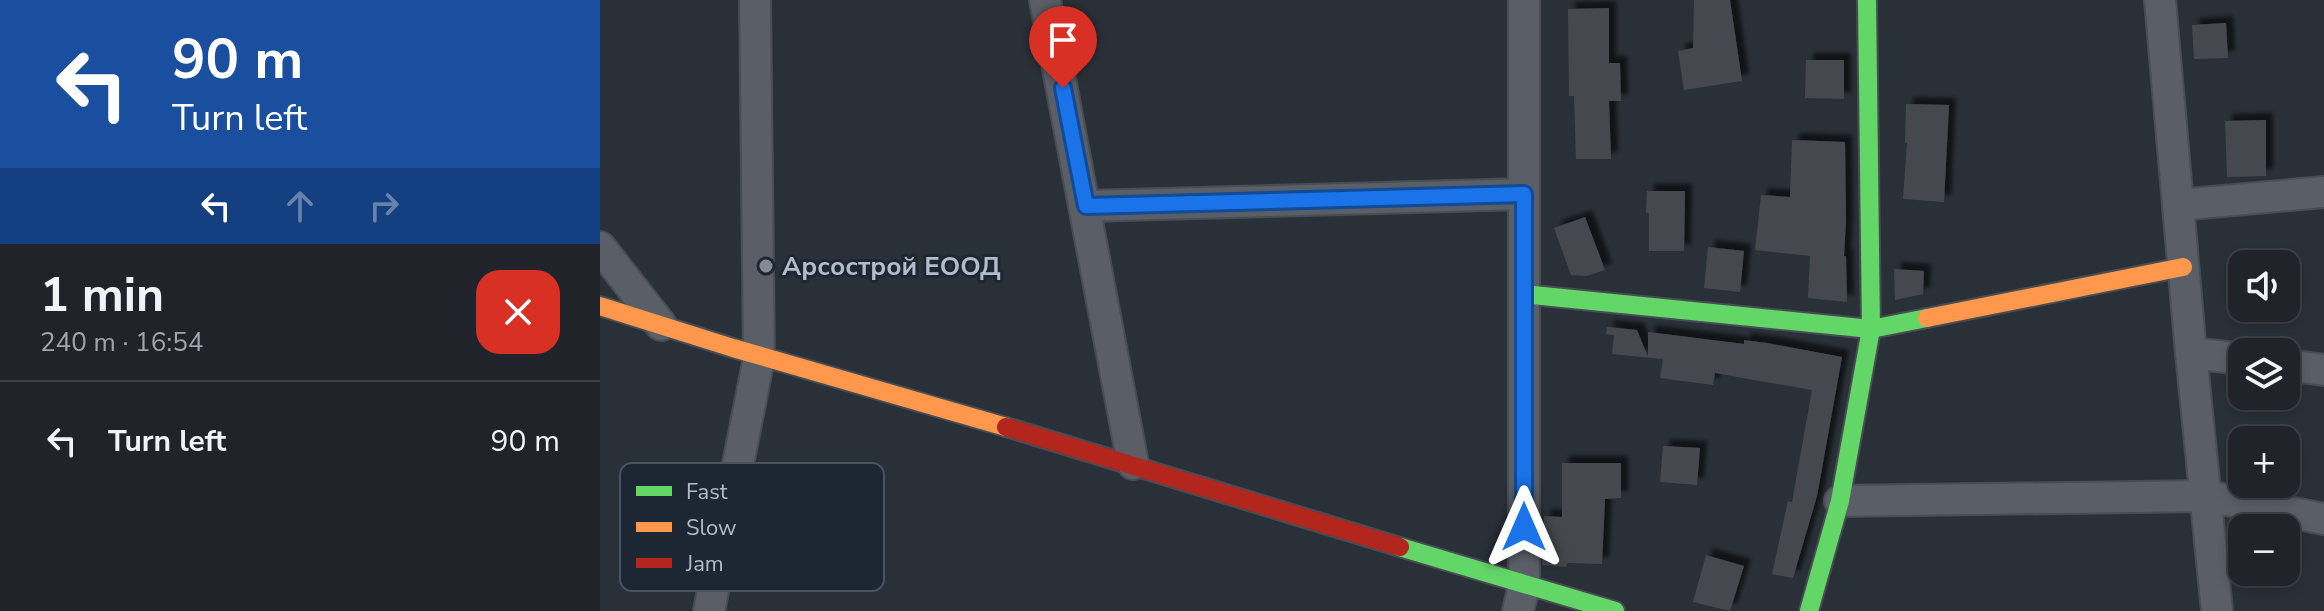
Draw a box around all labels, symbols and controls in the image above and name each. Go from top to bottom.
pin [1029,6,1097,88]
icon: arrive [1041,18,1085,62]
text: 90 m [172,21,303,98]
icon: left [40,32,144,136]
text: Turn left [172,94,307,143]
icon: left [194,184,238,228]
icon: ahead [278,184,322,228]
icon: right [362,184,406,228]
place label: Арсострой ЕООД [782,249,1001,284]
map controls [2228,250,2300,586]
button: sound [2228,250,2300,322]
marker: Арсострой ЕООД [757,257,775,275]
text: 1 min [40,262,164,328]
button: close [476,270,560,354]
text: 240 m · 16:54 [40,325,203,360]
button: layers [2228,338,2300,410]
icon: left [40,419,84,463]
text: Turn left [108,421,226,462]
text: 90 m [491,421,560,462]
button: + [2228,426,2300,498]
legend [620,463,884,591]
text: Fast [686,477,728,507]
position arrow [1482,485,1566,569]
text: Slow [686,513,737,543]
button: − [2228,514,2300,586]
text: Jam [685,549,724,579]

